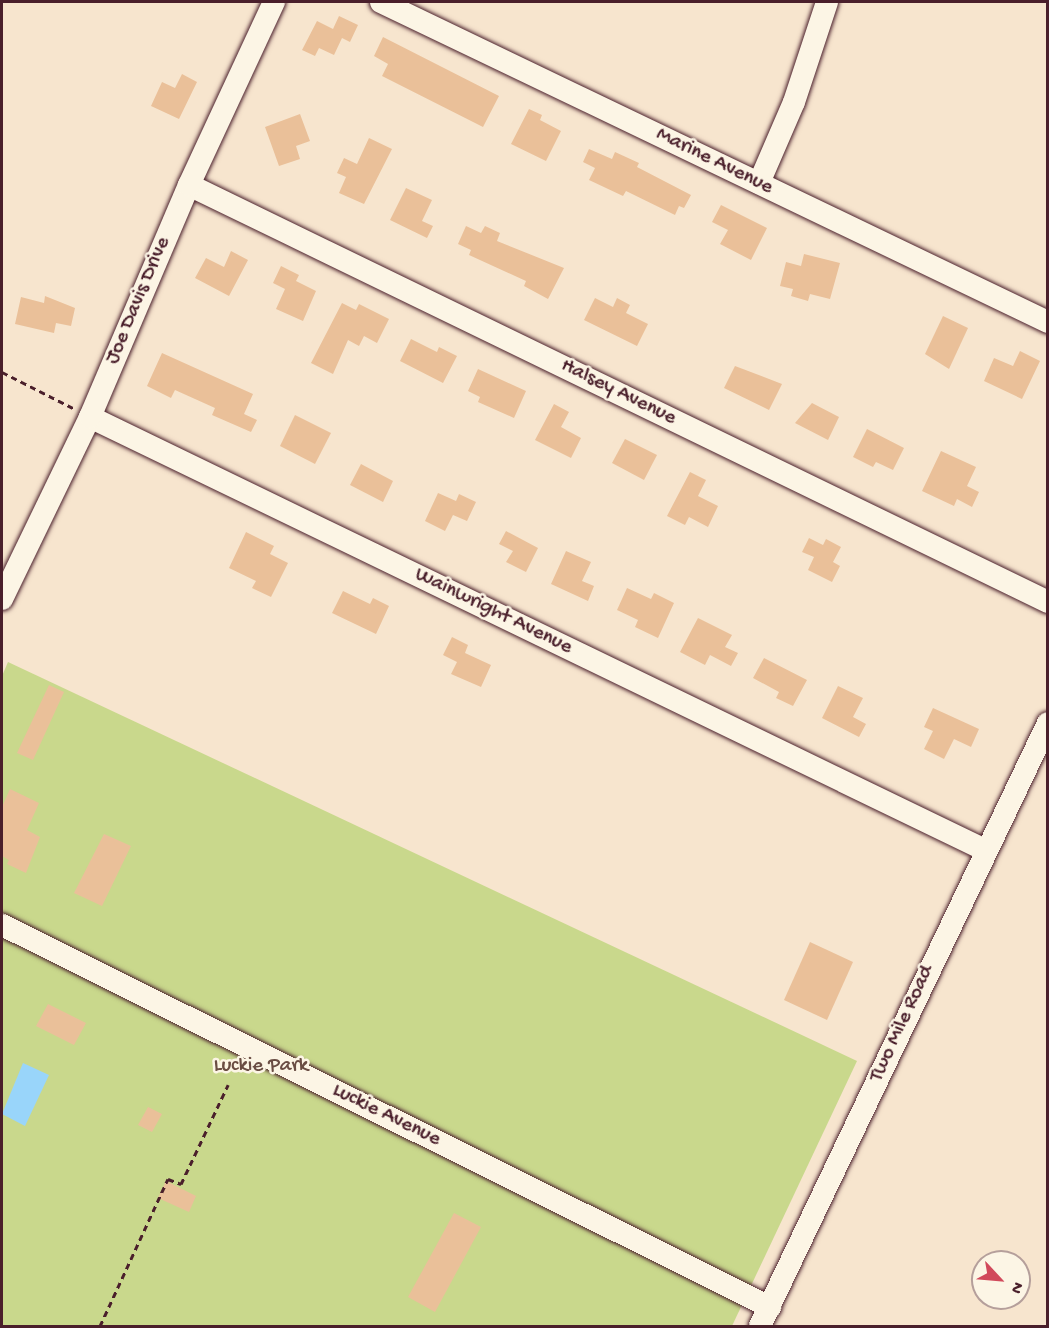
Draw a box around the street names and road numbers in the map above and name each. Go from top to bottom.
street label: Marine Avenue [651,123,777,201]
street label: Joe Davis Drive [101,234,177,368]
street label: Halsey Avenue [556,354,680,432]
street label: Wainwright Avenue [410,563,576,661]
street label: Two Mile Road [865,962,941,1086]
street label: Luckie Avenue [328,1079,444,1153]

